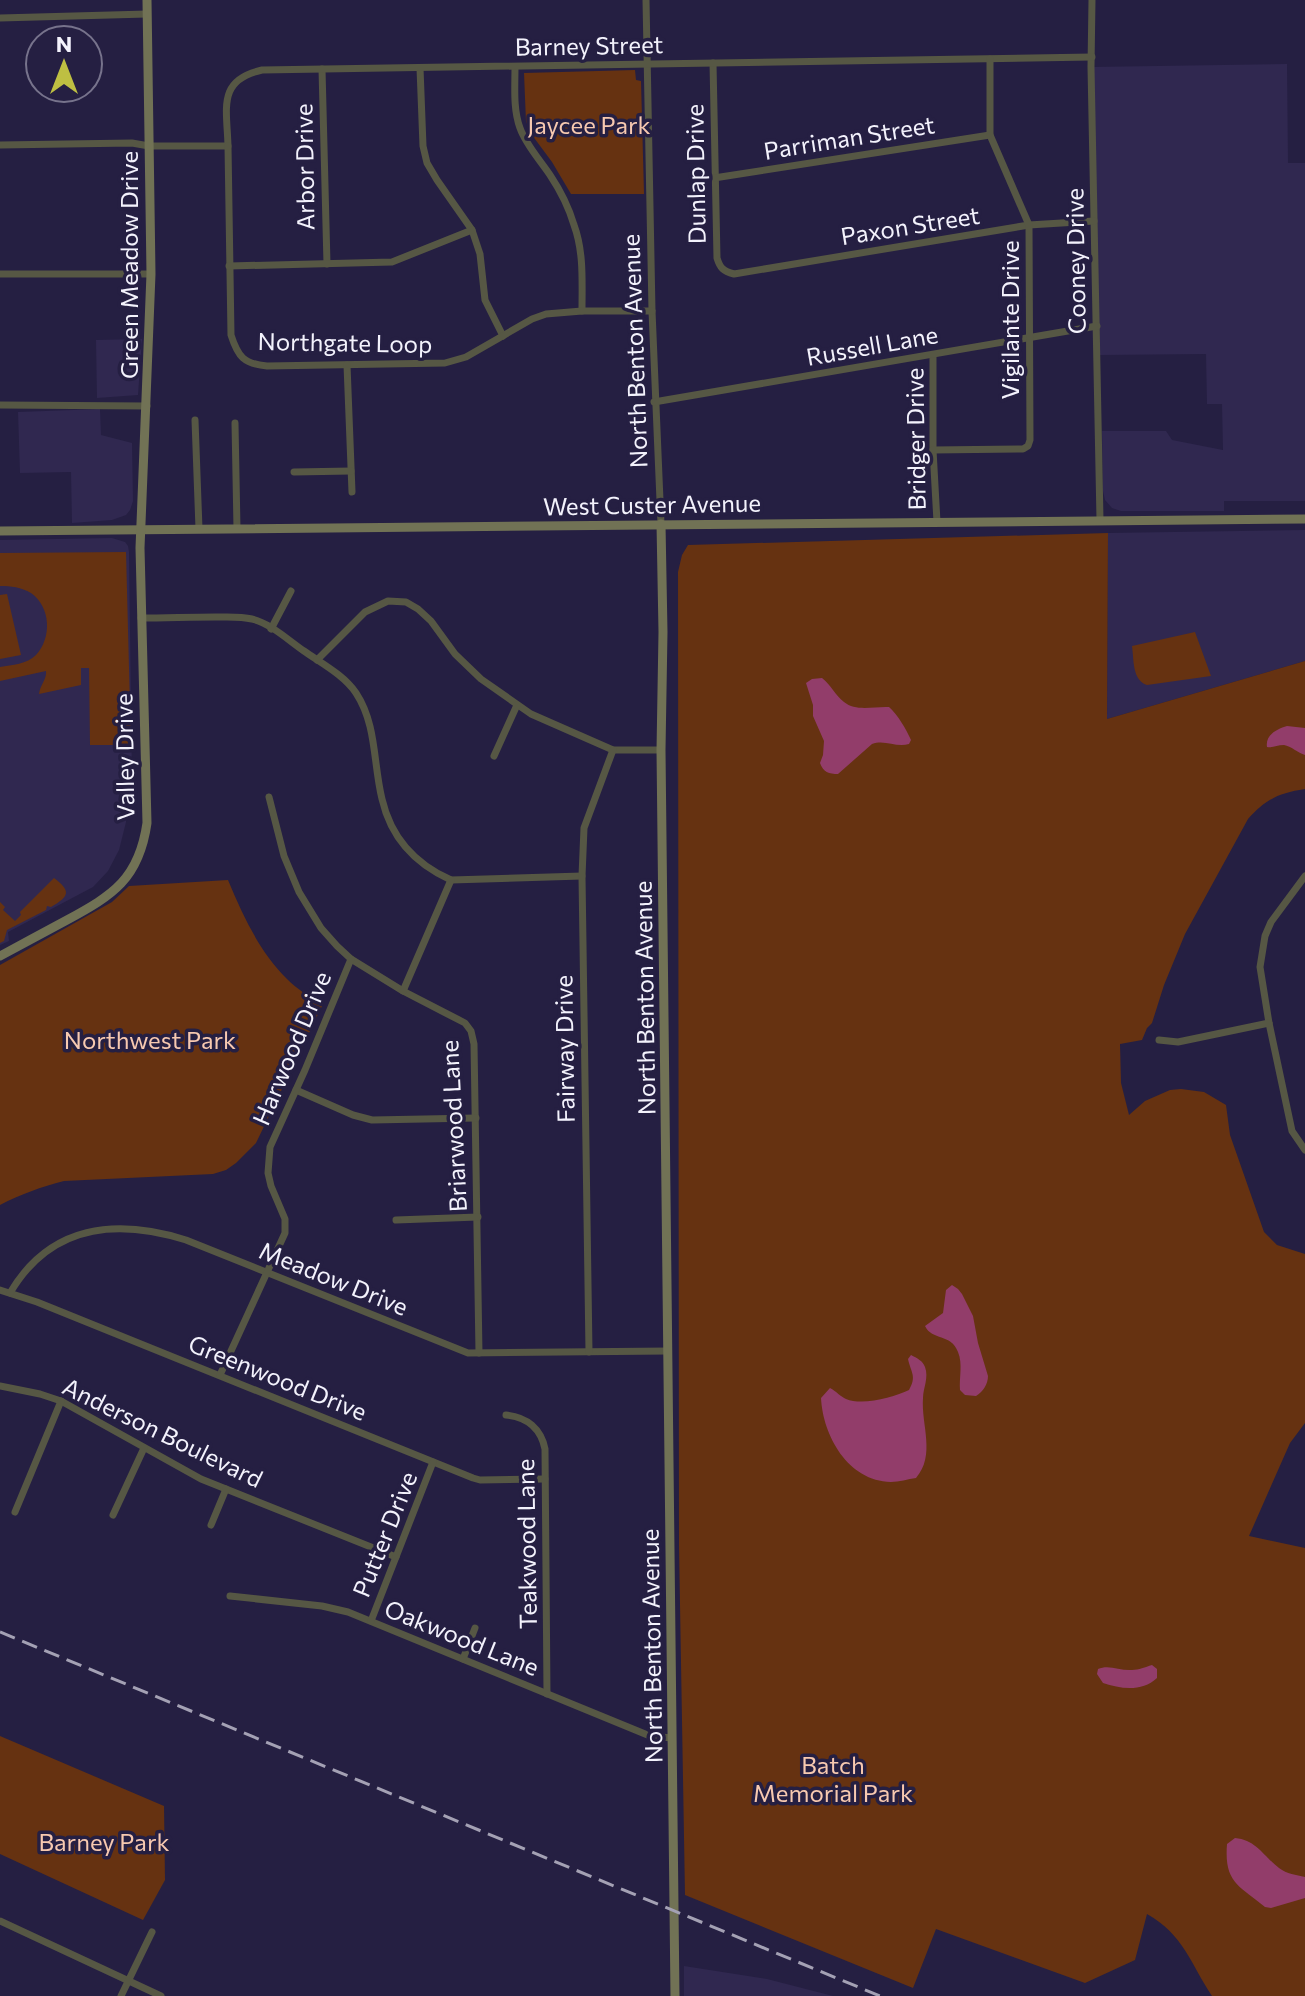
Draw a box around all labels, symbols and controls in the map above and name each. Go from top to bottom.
north arrow [24,24,104,104]
street label: Barney Street [514,29,664,61]
text: N [56,30,72,57]
street label: Arbor Drive [288,103,320,231]
street label: Dunlap Drive [679,104,711,244]
street label: Parriman Street [761,109,937,165]
park label: Jaycee Park [527,110,651,139]
street label: Green Meadow Drive [114,151,143,379]
street label: Cooney Drive [1059,188,1091,334]
street label: Paxon Street [838,200,982,250]
street label: North Benton Avenue [615,233,653,469]
street label: Vigilante Drive [995,240,1024,400]
street label: Russell Lane [804,319,940,371]
street label: Northgate Loop [257,326,433,358]
street label: Bridger Drive [899,367,931,511]
street label: West Custer Avenue [543,488,761,520]
street label: Valley Drive [108,693,140,821]
street label: North Benton Avenue [627,881,661,1115]
street label: Harwood Drive [246,967,336,1129]
street label: Fairway Drive [548,975,580,1123]
park label: Northwest Park [64,1025,236,1054]
street label: Briarwood Lane [434,1039,472,1213]
street label: Meadow Drive [255,1235,413,1321]
street label: Greenwood Drive [185,1328,371,1426]
street label: Anderson Boulevard [58,1371,268,1493]
street label: Teakwood Lane [510,1459,542,1629]
street label: Putter Drive [346,1467,422,1601]
street label: North Benton Avenue [634,1529,668,1763]
street label: Oakwood Lane [381,1593,543,1681]
park label: Batch Memorial Park [753,1750,913,1807]
park label: Barney Park [39,1827,169,1856]

